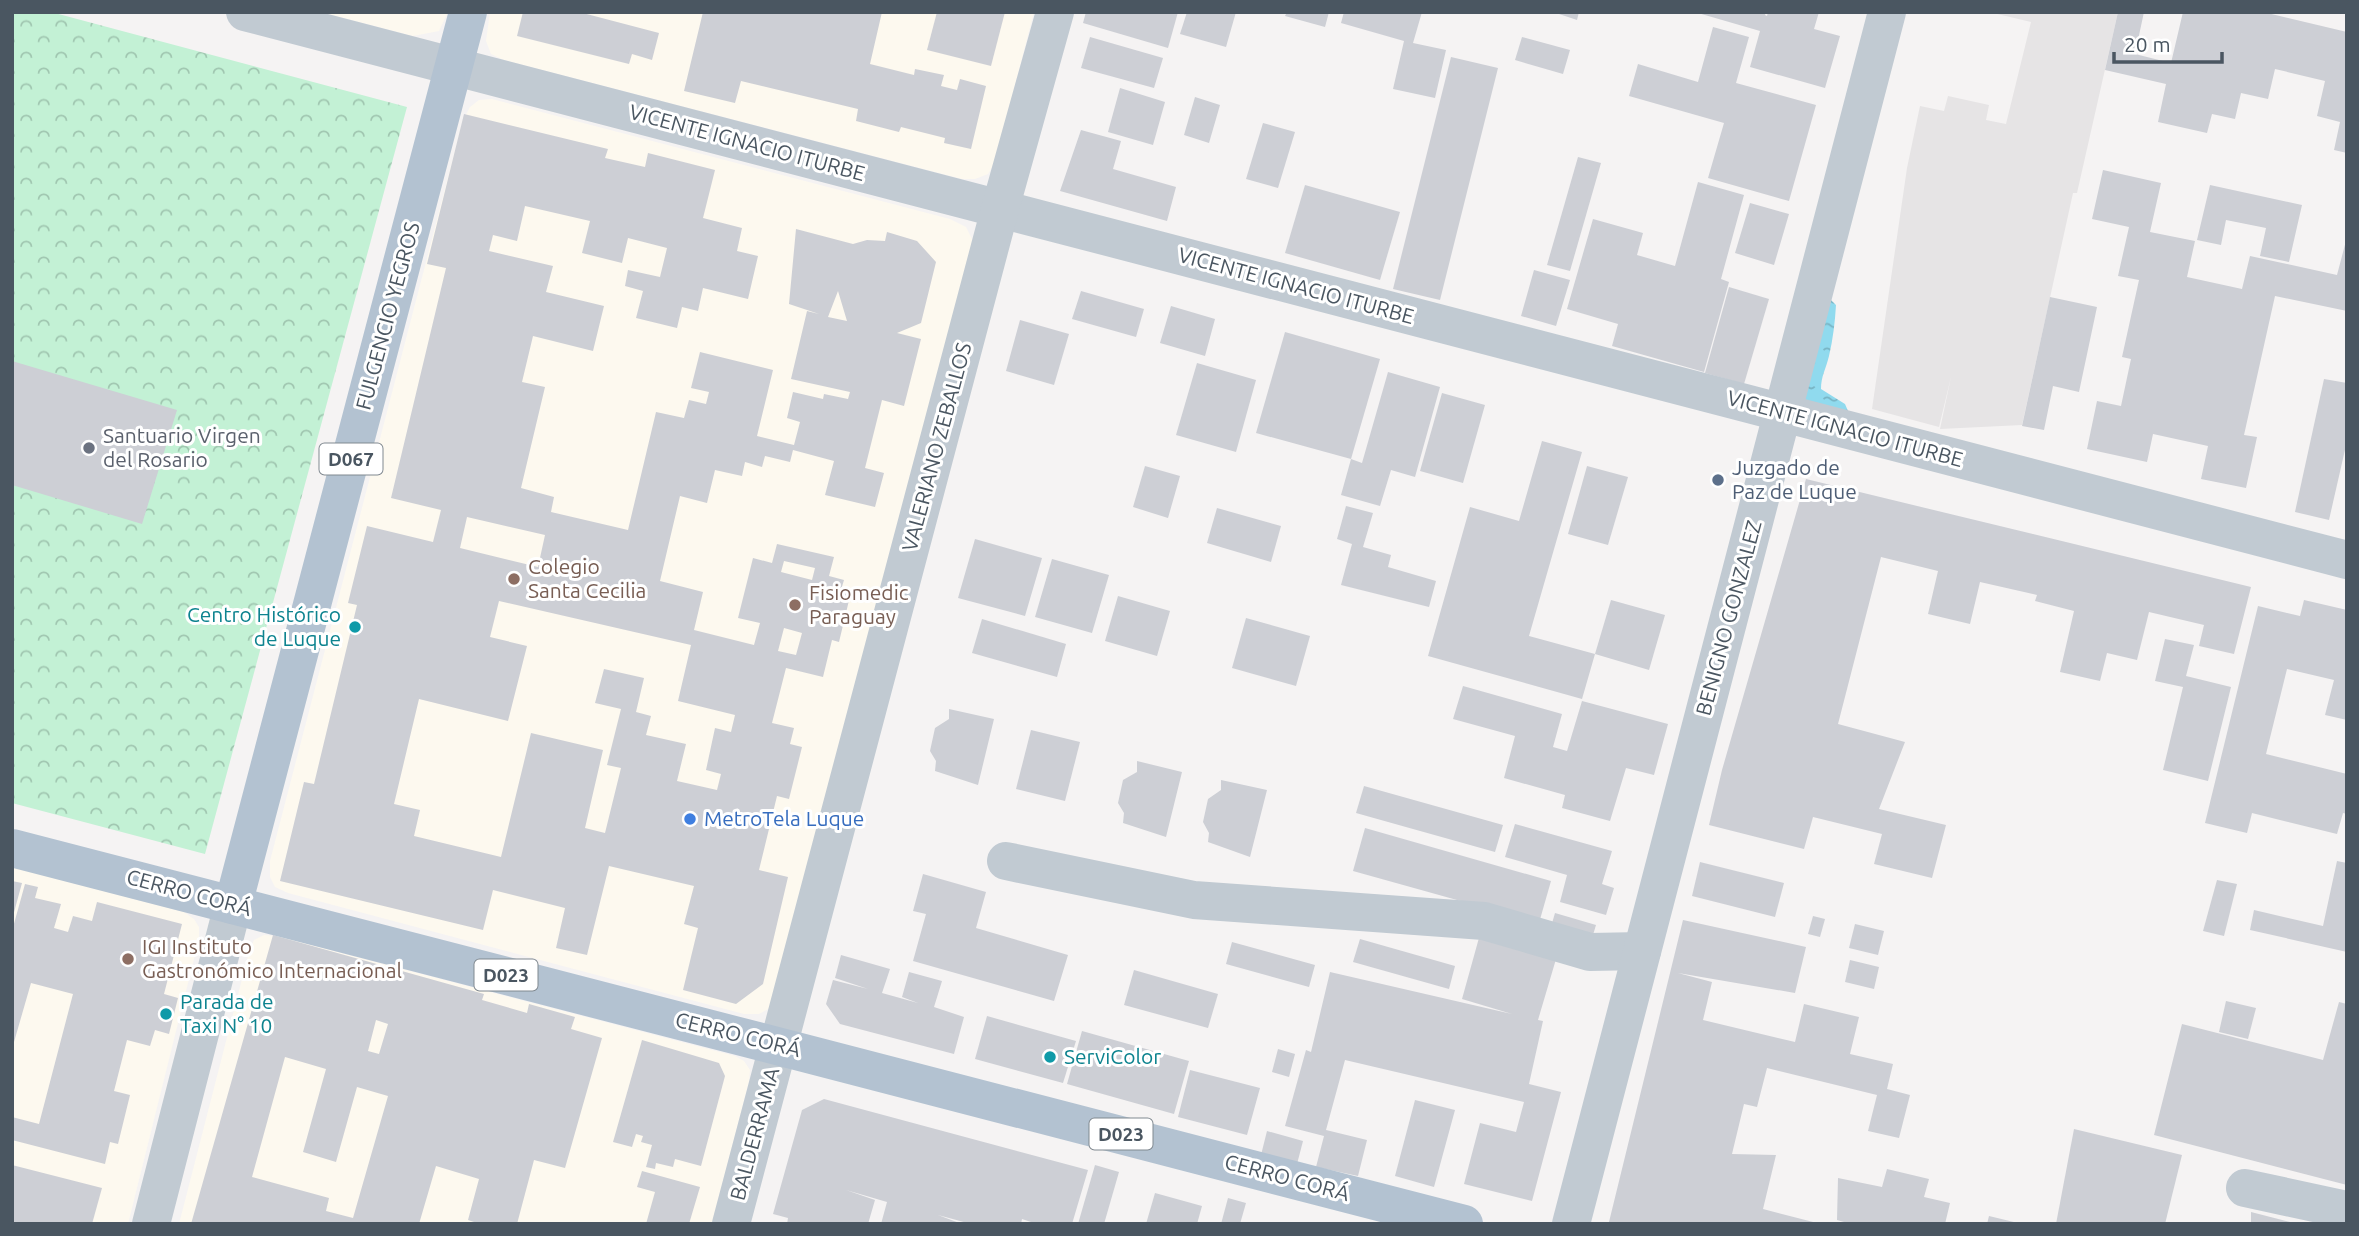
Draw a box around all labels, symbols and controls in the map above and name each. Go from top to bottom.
scale bar [2114,21,2222,65]
text: 20 m [2124,32,2171,56]
street label: VICENTE IGNACIO ITURBE [627,99,868,185]
street label: FULGENCIO YEGROS [350,219,424,412]
street label: VICENTE IGNACIO ITURBE [1176,242,1417,328]
street label: VALERIANO ZEBALLOS [897,340,975,554]
street label: VICENTE IGNACIO ITURBE [1725,385,1966,471]
place label: Santuario Virgen del Rosario [103,423,261,471]
marker: Santuario Virgen del Rosario [81,440,97,456]
road number: D067 [320,444,382,474]
place label: Juzgado de Paz de Luque [1732,455,1857,503]
marker: Juzgado de Paz de Luque [1710,472,1726,488]
street label: BENIGNO GONZALEZ [1690,517,1766,718]
place label: Colegio Santa Cecilia [528,554,646,602]
marker: Colegio Santa Cecilia [506,571,522,587]
place label: Fisiomedic Paraguay [809,580,909,628]
marker: Fisiomedic Paraguay [787,597,803,613]
place label: Centro Histórico de Luque [187,602,341,650]
marker: Centro Histórico de Luque [347,619,363,635]
place label: MetroTela Luque [704,806,864,830]
marker: MetroTela Luque [682,811,698,827]
street label: CERRO CORÁ [124,864,255,920]
place label: IGI Instituto Gastronómico Internacional [142,934,402,982]
marker: IGI Instituto Gastronómico Internacional [120,951,136,967]
road number: D023 [475,959,538,990]
place label: Parada de Taxi N° 10 [180,989,274,1037]
marker: Parada de Taxi N° 10 [158,1006,174,1022]
street label: CERRO CORÁ [673,1007,804,1061]
place label: ServiColor [1064,1044,1161,1068]
marker: ServiColor [1042,1049,1058,1065]
street label: BALDERRAMA [725,1064,783,1203]
road number: D023 [1090,1118,1152,1150]
street label: CERRO CORÁ [1222,1149,1353,1205]

